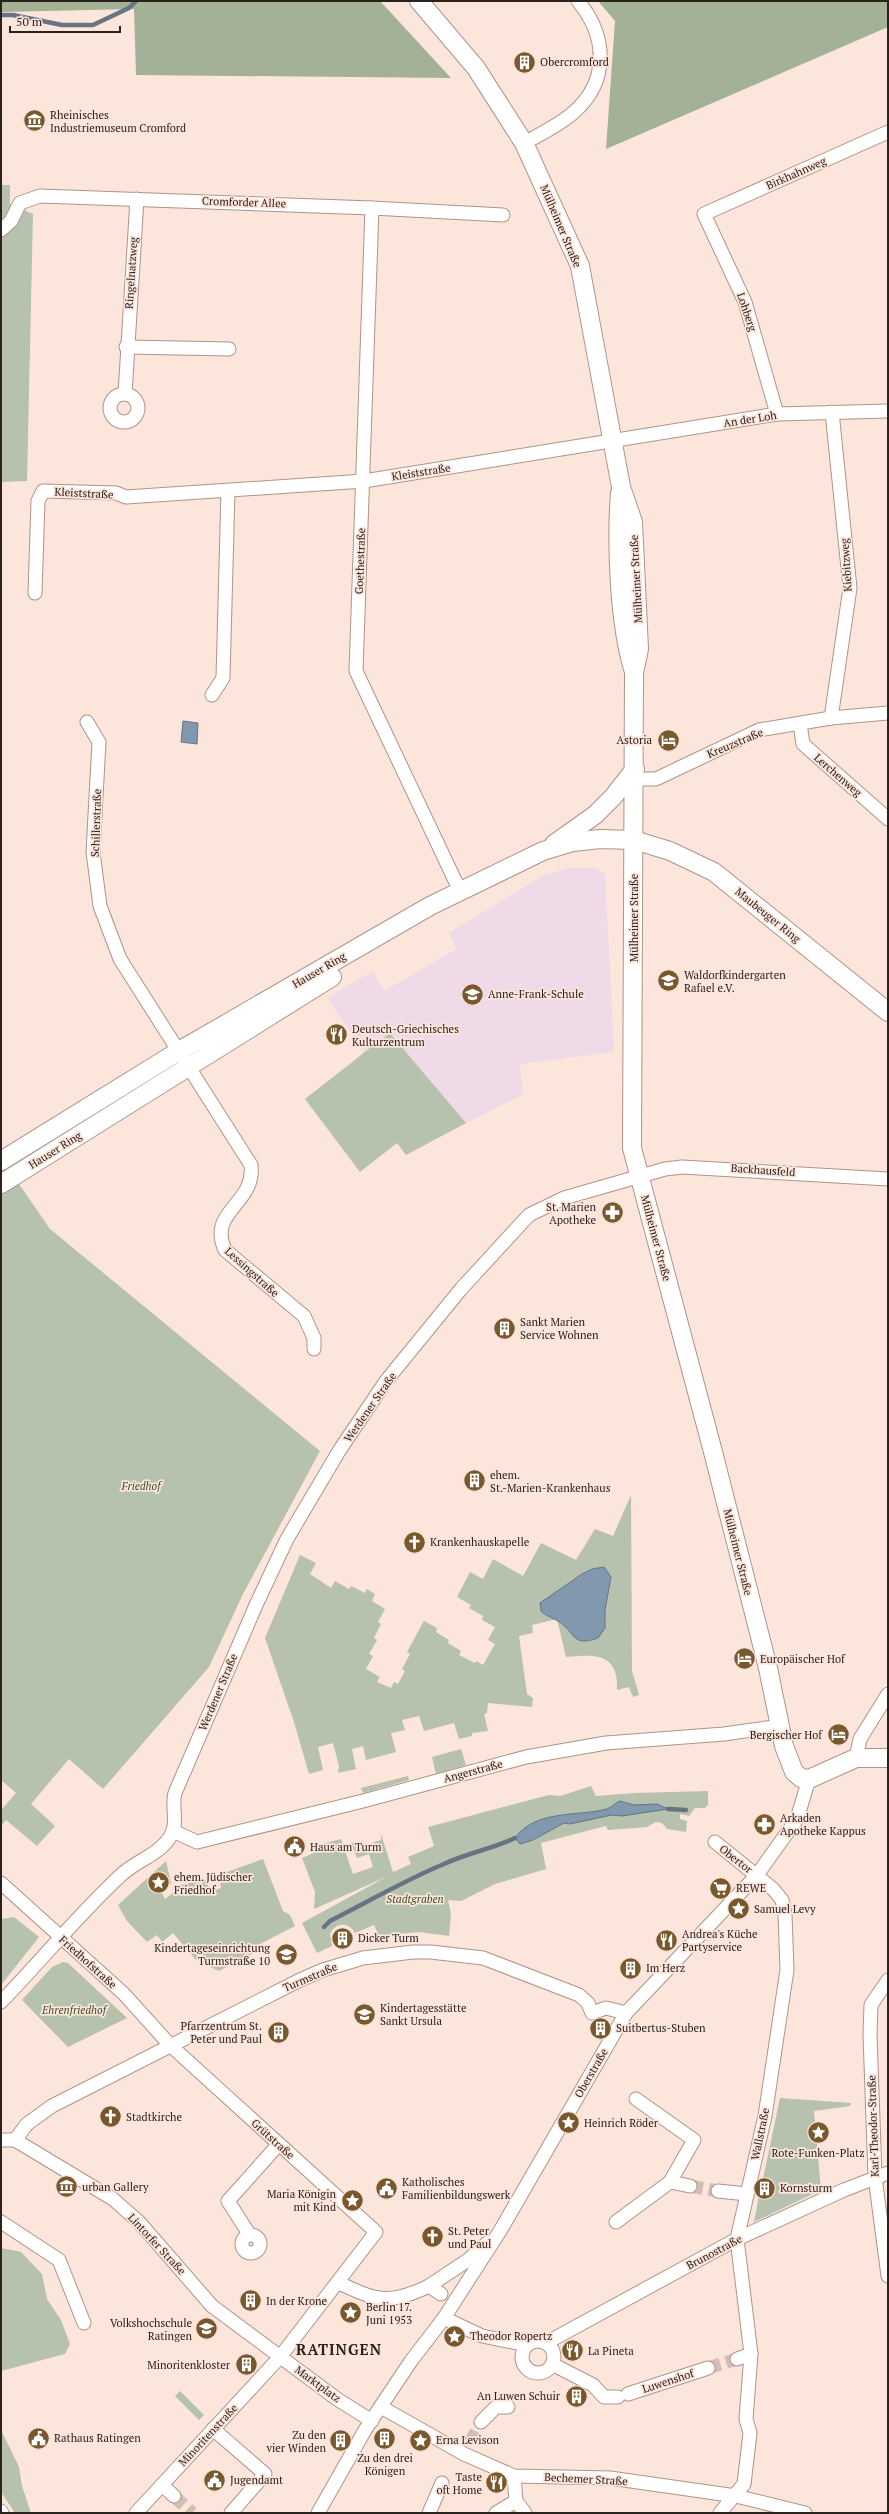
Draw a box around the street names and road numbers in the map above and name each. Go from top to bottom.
street label: Birkhahnweg [764,153,828,192]
street label: Mülheimer Straße [537,182,585,270]
street label: Cromforder Allee [202,194,287,210]
street label: Ringelnatzweg [122,236,141,309]
street label: Lohberg [734,291,760,333]
street label: An der Loh [722,408,778,430]
street label: Kleiststraße [391,460,452,484]
street label: Kleiststraße [54,484,114,502]
street label: Goethestraße [352,527,368,594]
street label: Mülheimer Straße [627,534,645,624]
street label: Kiebitzweg [837,537,855,592]
street label: Kreuzstraße [705,725,766,761]
street label: Lerchenweg [811,750,865,800]
street label: Schillerstraße [88,788,104,857]
street label: Mülheimer Straße [627,873,641,962]
street label: Maubeuger Ring [732,884,804,946]
street label: Hauser Ring [290,949,349,991]
street label: Hauser Ring [26,1128,84,1172]
street label: Backhausfeld [730,1161,796,1179]
street label: Mülheimer Straße [638,1193,674,1283]
street label: Lessingstraße [222,1244,282,1300]
street label: Werdener Straße [341,1369,400,1445]
street label: Mülheimer Straße [720,1507,756,1597]
street label: Werdener Straße [195,1651,241,1733]
street label: Angerstraße [442,1756,505,1786]
street label: Obertor [717,1842,756,1877]
street label: Friedhofstraße [56,1932,120,1992]
street label: Turmstraße [281,1959,340,1995]
street label: Oberstraße [571,2045,611,2100]
street label: Karl-Theodor-Straße [864,2074,882,2177]
street label: Wallstraße [748,2106,772,2161]
street label: Grütstraße [248,2116,298,2162]
street label: Lintorfer Straße [125,2210,189,2278]
street label: Brunostraße [684,2231,745,2273]
street label: Marktplatz [292,2363,344,2405]
street label: Luwenshof [640,2366,697,2396]
street label: Minoritenstraße [175,2401,241,2469]
street label: Bechemer Straße [544,2470,629,2488]

